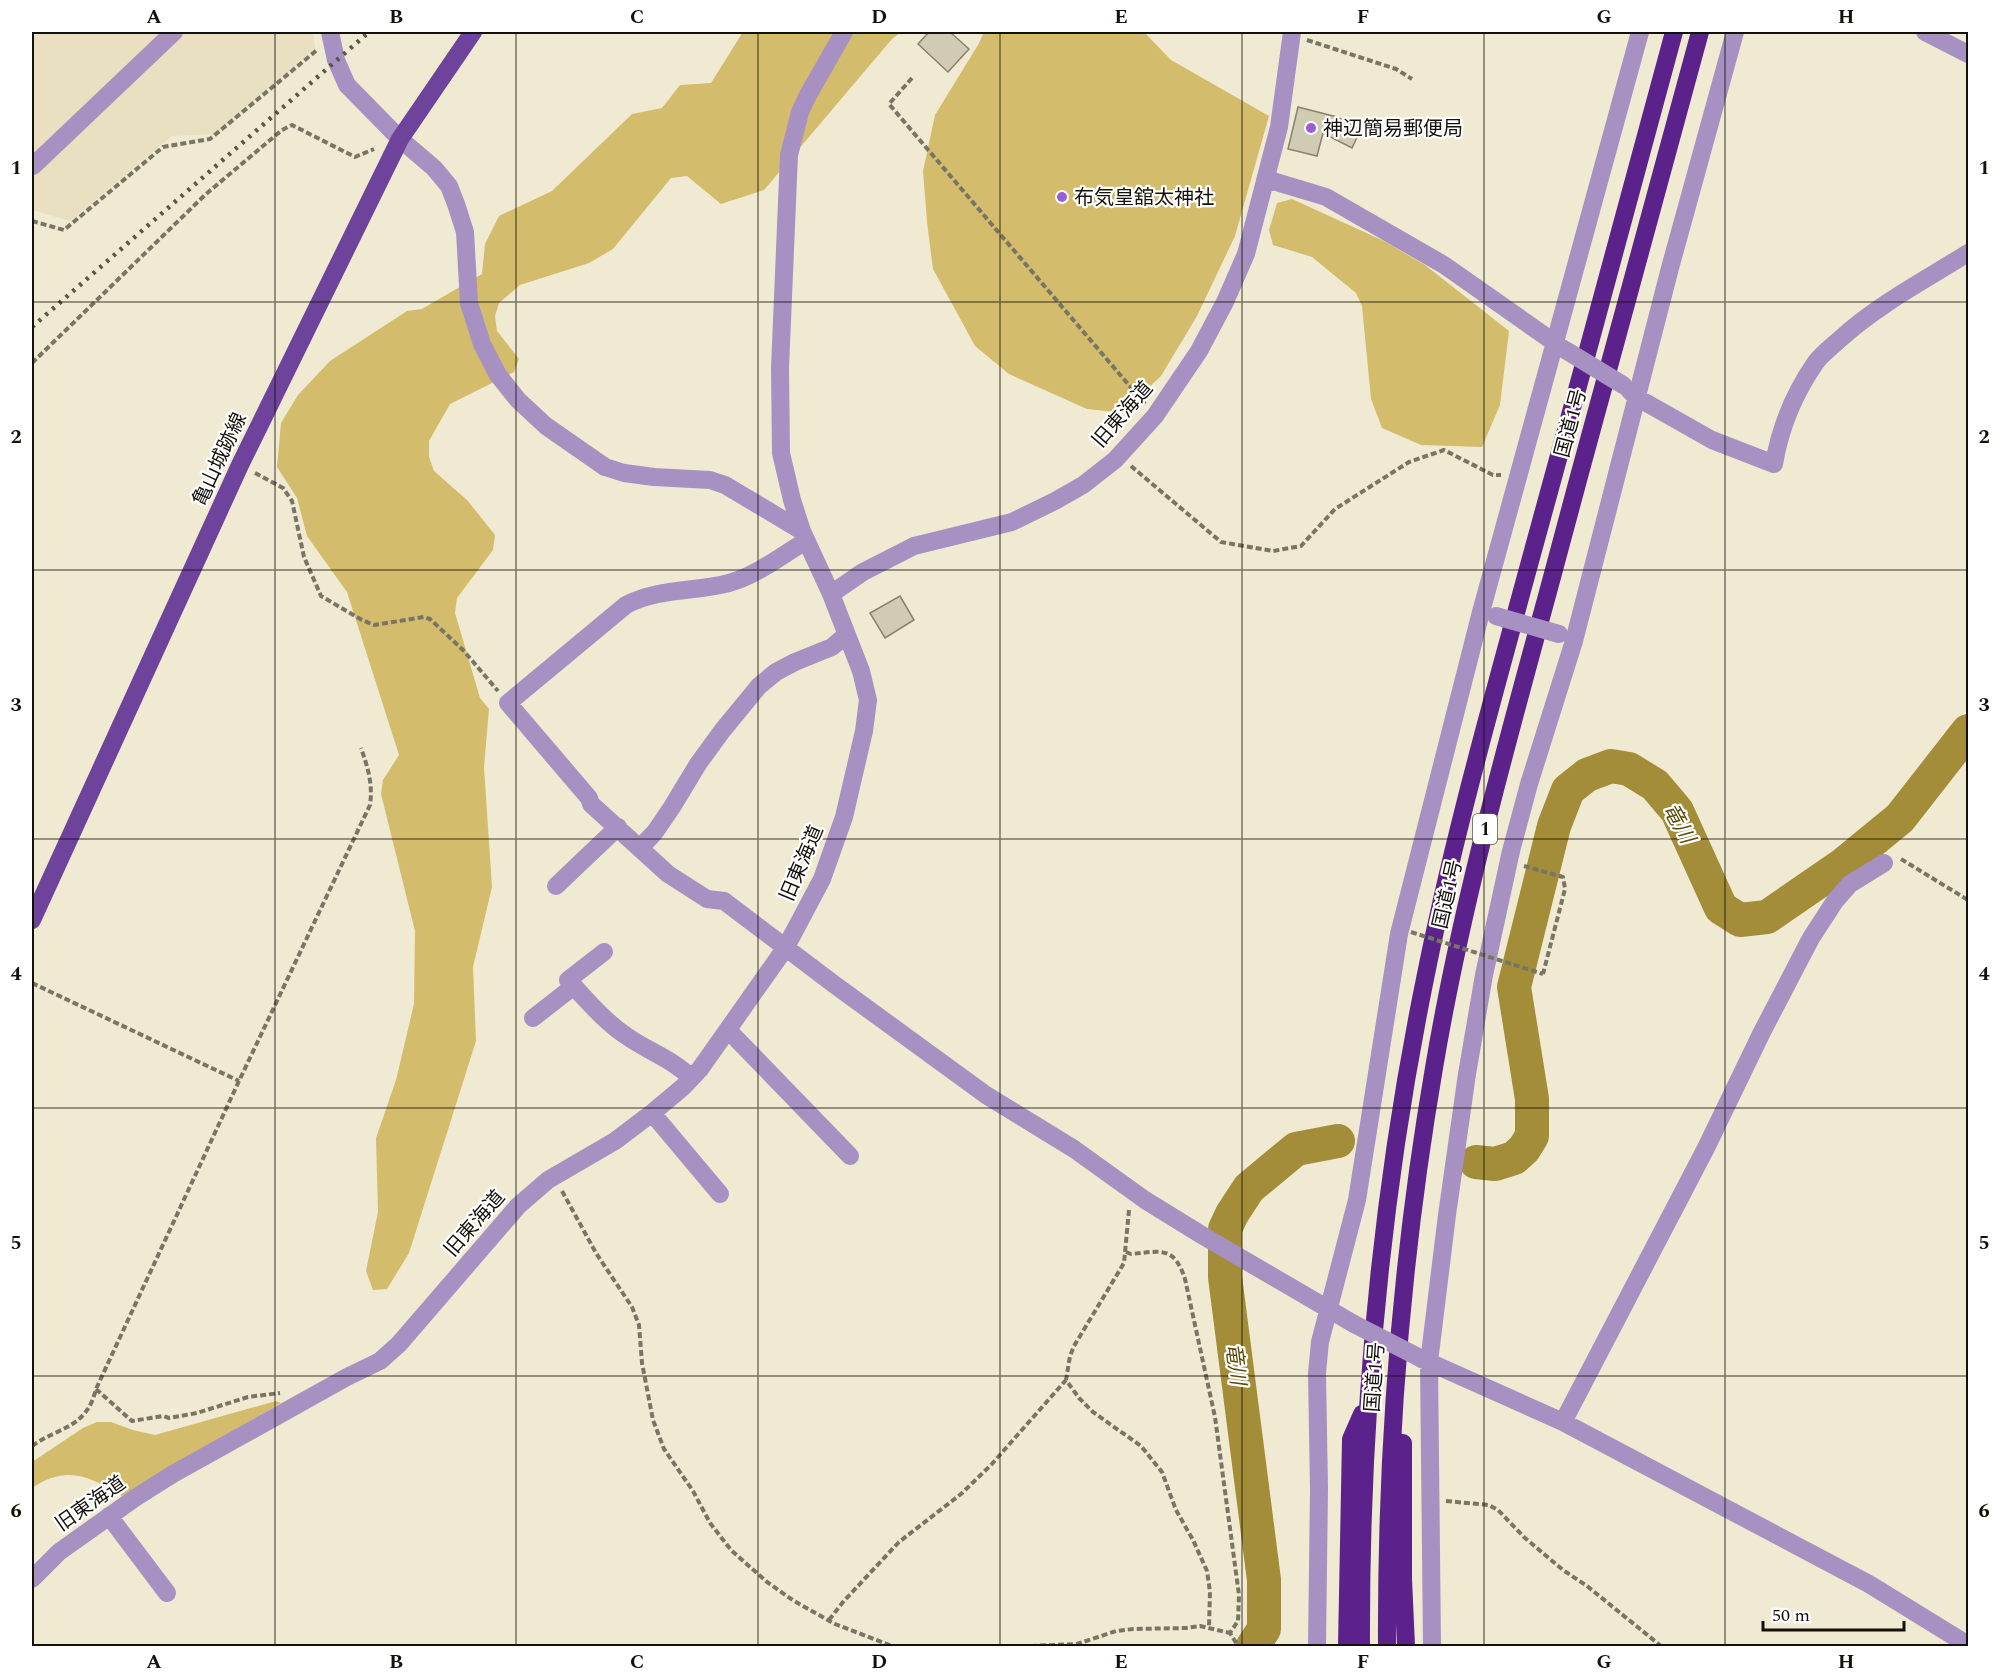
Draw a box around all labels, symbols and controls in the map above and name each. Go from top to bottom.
text: A [146,2,162,32]
text: B [389,2,403,32]
text: C [630,2,644,32]
text: D [871,2,887,32]
text: E [1114,2,1128,32]
text: F [1357,2,1369,32]
text: G [1596,2,1612,32]
text: H [1838,2,1854,32]
place label: 神辺簡易郵便局 [1323,114,1463,144]
marker: 神辺簡易郵便局 [1304,121,1318,135]
text: 1 [10,153,22,183]
text: 1 [1978,153,1990,183]
place label: 布気皇舘太神社 [1074,183,1214,213]
marker: 布気皇舘太神社 [1055,190,1069,204]
street label: 旧東海道 [1085,375,1160,455]
street label: 国道1号 [1547,386,1595,461]
street label: 亀山城跡線 [185,408,255,511]
text: 2 [10,422,22,452]
text: 2 [1978,422,1990,452]
text: 3 [10,690,22,720]
text: 3 [1978,690,1990,720]
water label: 竜川 [1654,797,1703,851]
road number: 1 [1473,814,1497,844]
street label: 旧東海道 [772,821,831,906]
street label: 国道1号 [1425,857,1470,932]
text: 4 [10,959,22,989]
text: 4 [1978,959,1990,989]
street label: 旧東海道 [437,1184,512,1264]
text: 5 [10,1228,22,1258]
text: 5 [1978,1228,1990,1258]
water label: 竜川 [1217,1341,1254,1389]
street label: 国道1号 [1358,1341,1392,1413]
street label: 旧東海道 [49,1469,132,1539]
text: 6 [10,1496,22,1526]
text: 6 [1978,1496,1990,1526]
scale bar [1763,1594,1904,1632]
text: 50 m [1772,1602,1810,1629]
text: A [146,1647,162,1677]
text: B [389,1647,403,1677]
text: C [630,1647,644,1677]
text: D [871,1647,887,1677]
text: E [1114,1647,1128,1677]
text: F [1357,1647,1369,1677]
text: G [1596,1647,1612,1677]
text: H [1838,1647,1854,1677]

